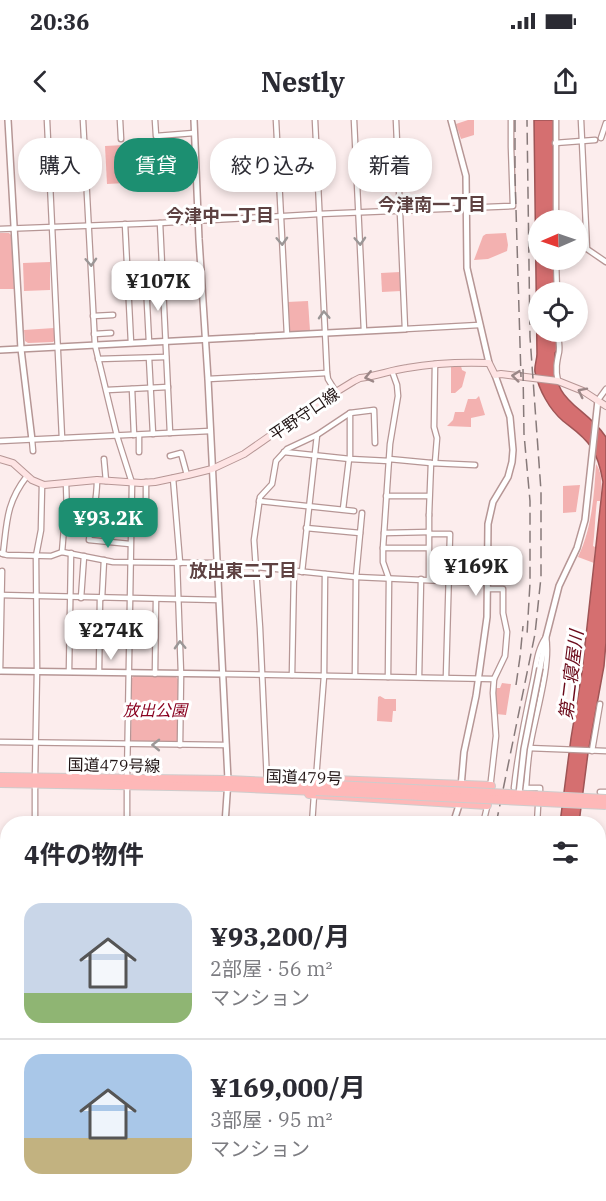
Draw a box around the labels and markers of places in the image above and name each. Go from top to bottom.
pin: ¥107K [116,261,200,312]
pin: ¥93.2K [59,498,157,549]
pin: ¥169K [434,546,518,597]
pin: ¥274K [69,610,153,661]

